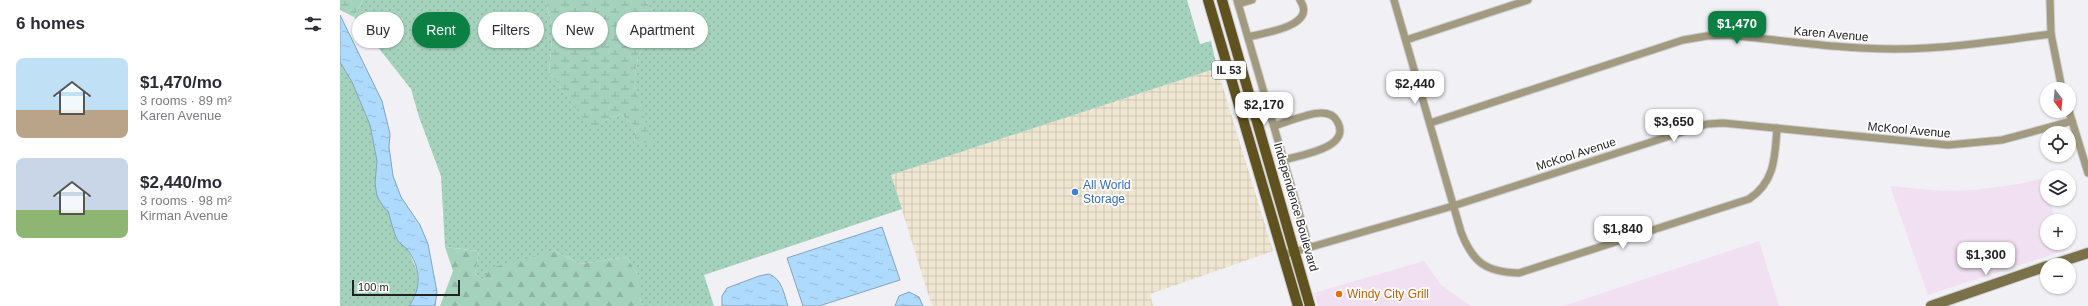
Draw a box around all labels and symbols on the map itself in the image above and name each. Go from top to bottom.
pin: $1,470 [1704,11,1770,45]
street label: Karen Avenue [1793,24,1869,44]
road number: IL 53 [1212,61,1246,79]
pin: $2,440 [1382,71,1448,105]
north arrow [2040,82,2076,118]
pin: $2,170 [1231,92,1297,126]
pin: $3,650 [1641,109,1707,143]
street label: McKool Avenue [1867,119,1951,141]
street label: McKool Avenue [1534,134,1618,174]
street label: Independence Boulevard [1271,141,1321,273]
place label: All World Storage [1083,178,1131,206]
marker: All World Storage [1070,187,1080,197]
pin: $1,840 [1590,216,1656,250]
pin: $1,300 [1953,242,2019,276]
scale bar [352,278,460,297]
place label: Windy City Grill [1347,287,1429,301]
marker: Windy City Grill [1334,289,1344,299]

